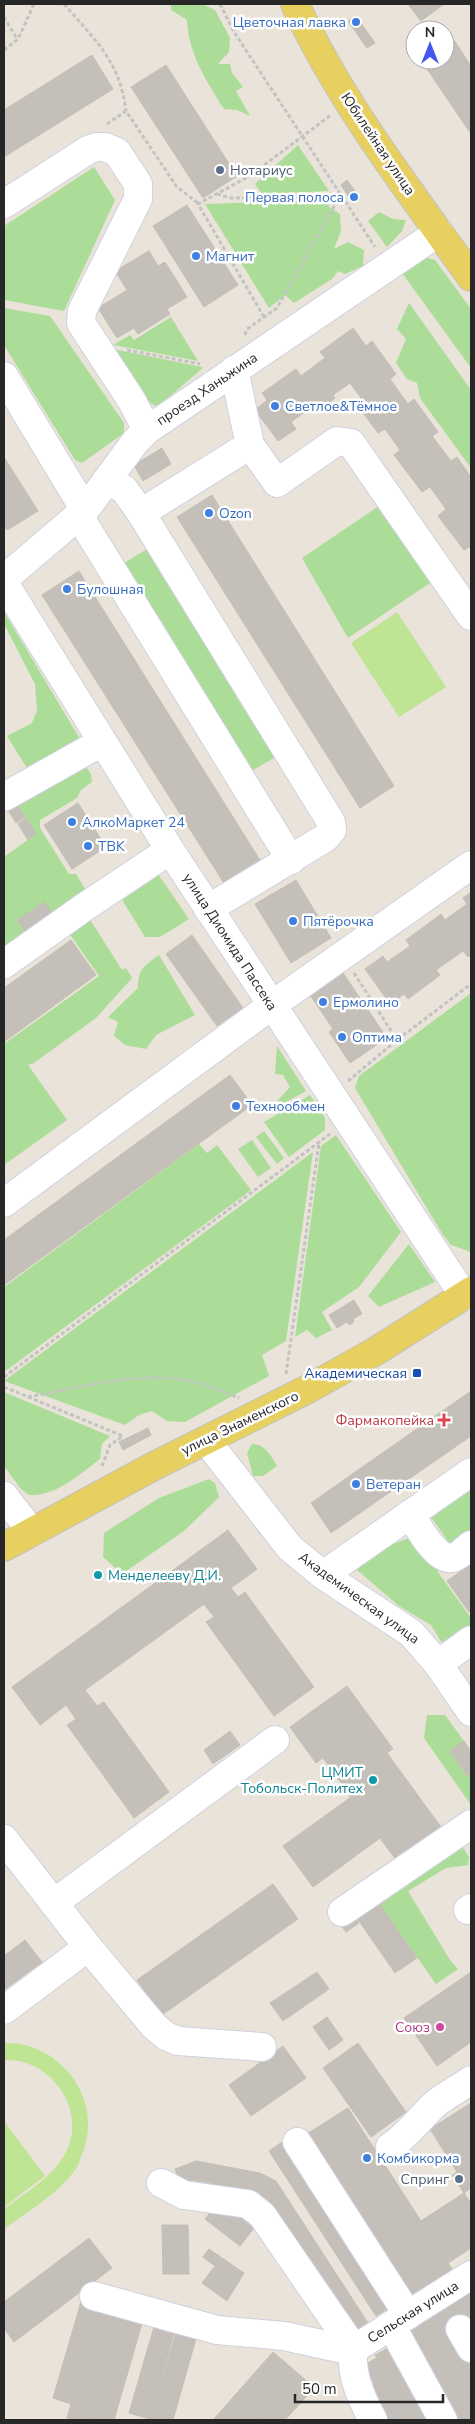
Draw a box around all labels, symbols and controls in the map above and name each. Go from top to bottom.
place label: Цветочная лавка [233,13,346,32]
marker: Цветочная лавка [350,16,362,28]
north arrow [405,20,455,70]
text: N [425,23,435,42]
street label: Юбилейная улица [337,89,419,199]
place label: Нотариус [230,161,293,180]
marker: Нотариус [214,164,226,176]
place label: Первая полоса [245,188,344,207]
marker: Первая полоса [348,191,360,203]
place label: Магнит [206,247,255,266]
marker: Магнит [190,250,202,262]
street label: проезд Ханьжина [153,348,261,430]
place label: Светлое&Тёмное [285,397,397,416]
marker: Светлое&Тёмное [269,400,281,412]
place label: Ozon [219,504,252,523]
marker: Ozon [203,507,215,519]
place label: Булошная [77,580,144,599]
marker: Булошная [61,583,73,595]
place label: АлкоМаркет 24 [82,813,185,832]
marker: АлкоМаркет 24 [66,816,78,828]
place label: TBK [98,837,125,856]
marker: TBK [82,840,94,852]
street label: улица Диомида Пассека [178,870,282,1014]
place label: Пятёрочка [303,912,374,931]
marker: Пятёрочка [287,915,299,927]
place label: Ермолино [333,993,399,1012]
marker: Ермолино [317,996,329,1008]
place label: Оптима [352,1028,402,1047]
marker: Оптима [336,1031,348,1043]
place label: Технообмен [246,1097,325,1116]
marker: Технообмен [230,1100,242,1112]
place label: Академическая [304,1364,407,1383]
marker: Академическая [411,1367,423,1379]
street label: улица Знаменского [178,1386,302,1460]
place label: Фармакопейка [335,1411,434,1430]
marker: Фармакопейка [438,1414,450,1426]
place label: Ветеран [366,1475,421,1494]
marker: Ветеран [350,1478,362,1490]
street label: Академическая улица [295,1548,423,1648]
place label: Менделееву Д.И. [108,1566,221,1585]
marker: Менделееву Д.И. [92,1569,104,1581]
place label: ЦМИТ Тобольск-Политех [241,1763,364,1798]
marker: ЦМИТ Тобольск-Политех [367,1774,379,1786]
place label: Союз [395,2018,430,2037]
marker: Союз [434,2021,446,2033]
place label: Комбикорма [377,2149,460,2168]
marker: Комбикорма [361,2152,373,2164]
place label: Спринг [401,2170,449,2189]
marker: Спринг [453,2173,465,2185]
street label: Сельская улица [364,2276,462,2348]
scale bar [295,2372,442,2404]
text: 50 m [302,2379,337,2399]

